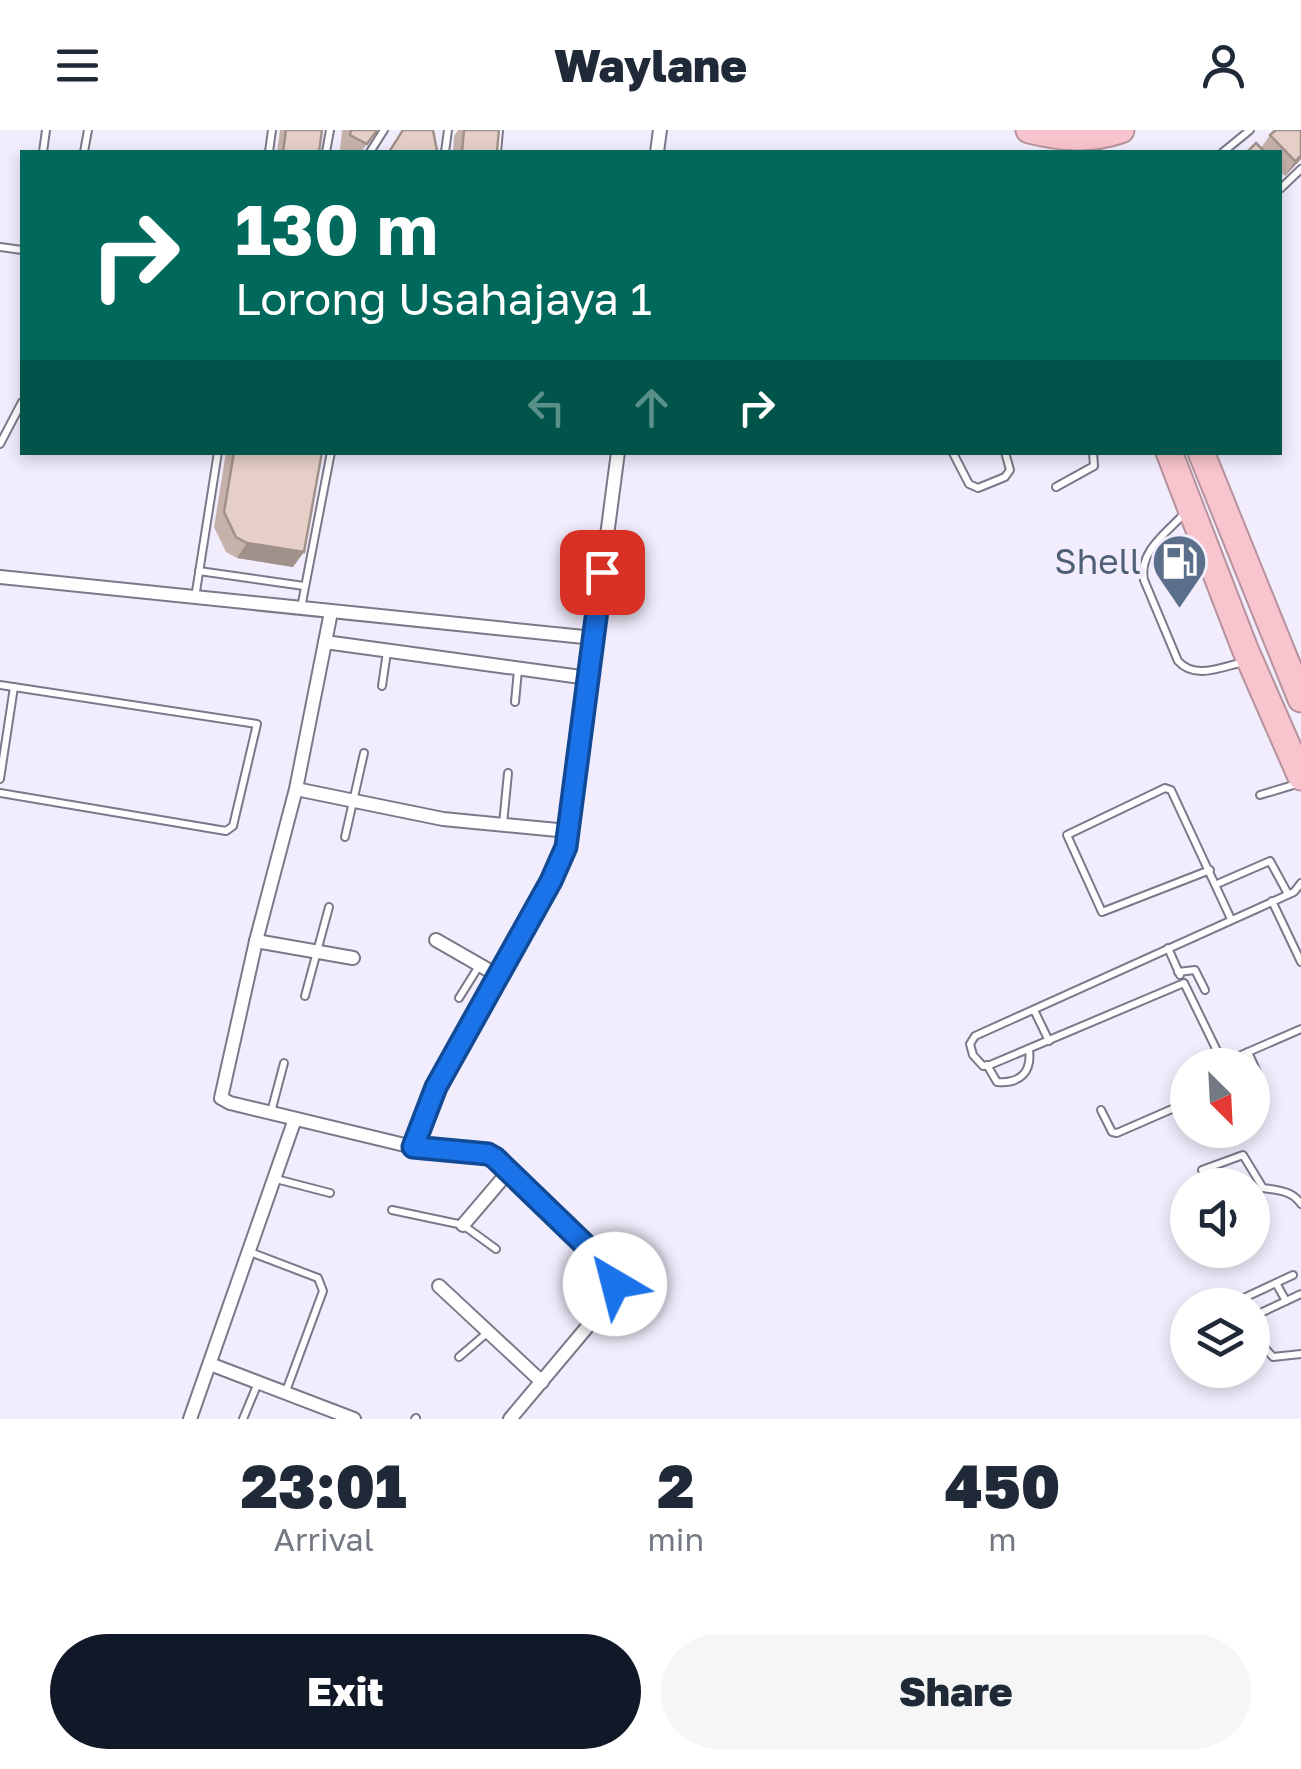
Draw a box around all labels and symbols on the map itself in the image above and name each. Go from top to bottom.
pin [560,530,645,615]
fuel station icon: Shell [1150,531,1210,610]
place label: Shell [1054,540,1141,582]
north arrow [1170,1048,1270,1148]
position arrow [563,1232,667,1336]

